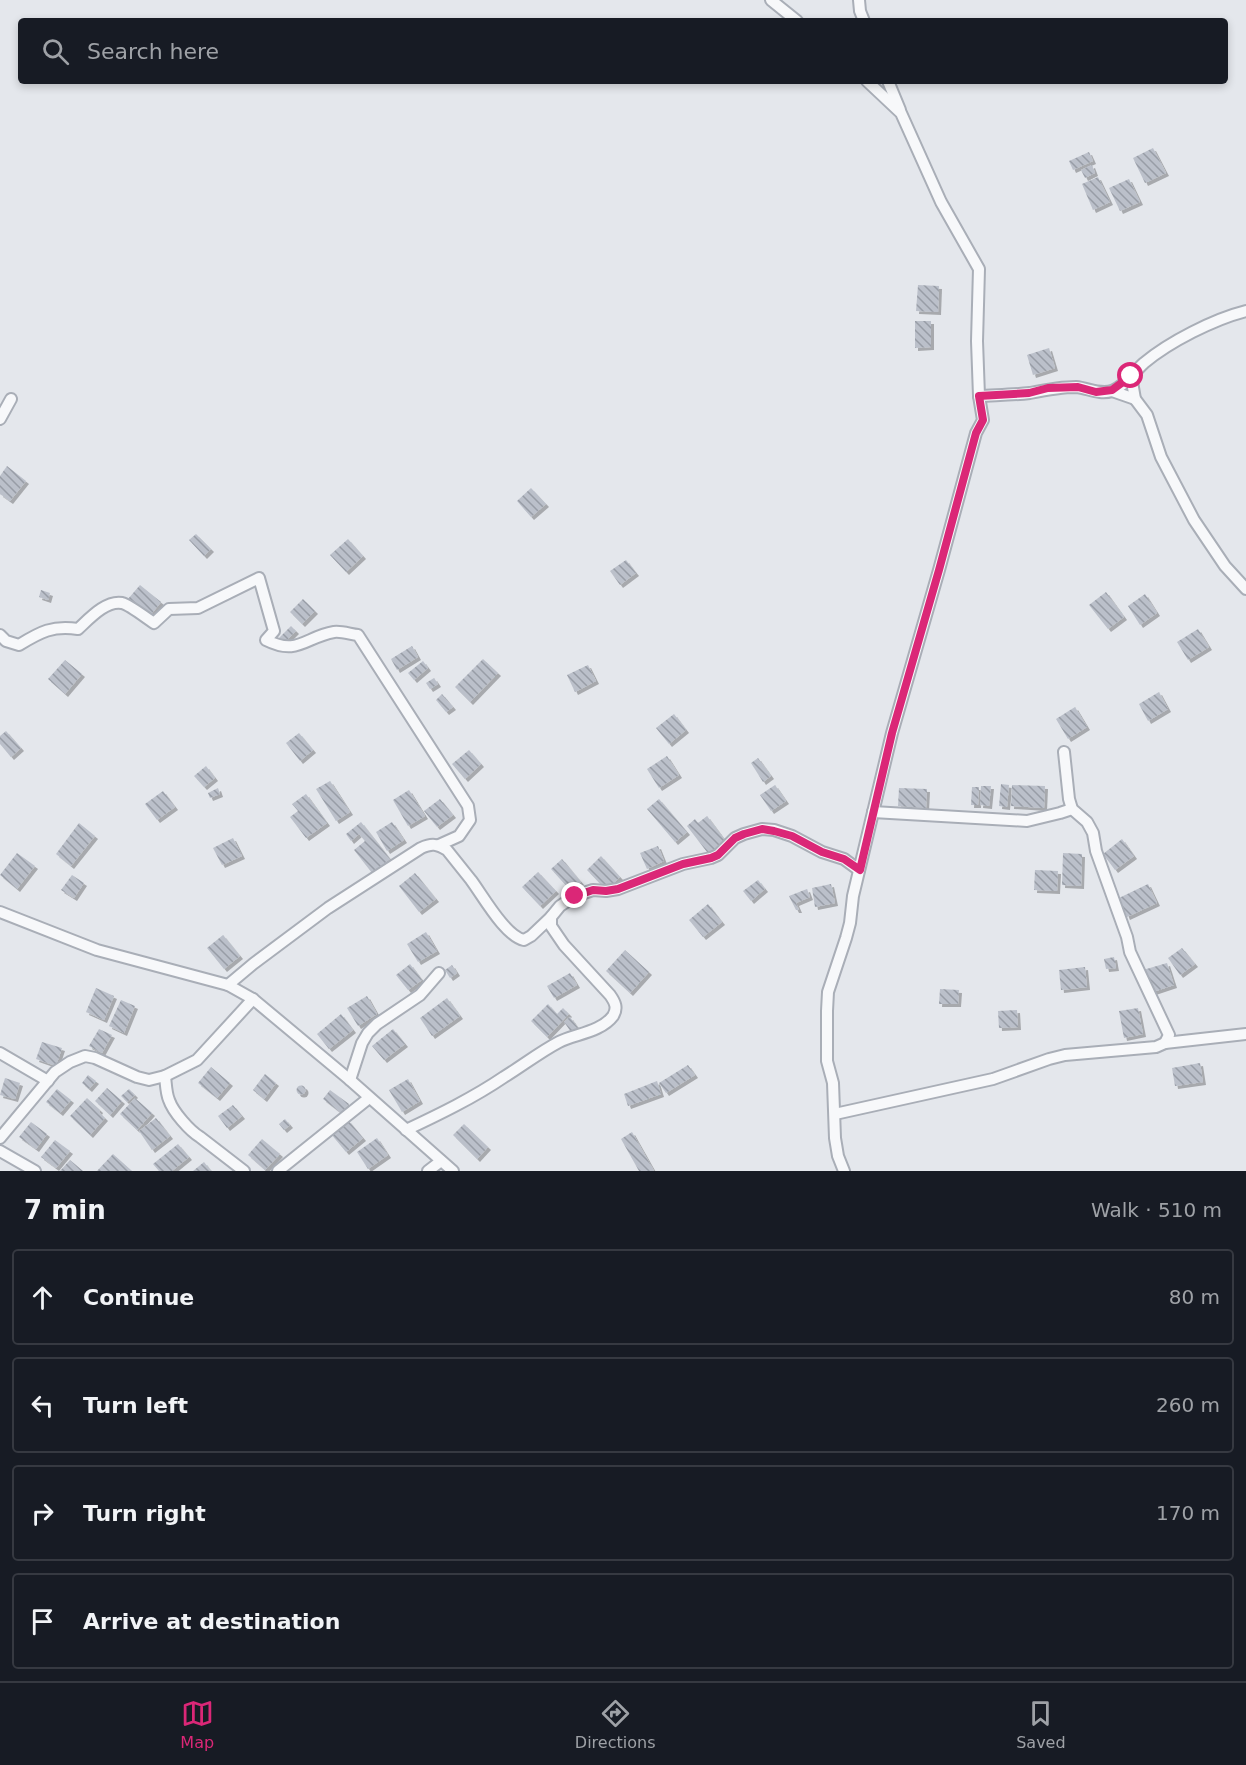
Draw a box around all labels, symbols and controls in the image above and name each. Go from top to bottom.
search box [18,18,1228,84]
icon: search [39,35,72,68]
text: Search here [87,39,219,64]
route start [1117,362,1143,388]
route end [561,882,587,908]
text: 7 min [24,1195,106,1225]
text: Walk · 510 m [1091,1198,1222,1222]
icon: ahead [26,1281,59,1314]
text: Continue [83,1285,194,1310]
text: 80 m [1169,1285,1220,1309]
icon: left [26,1389,59,1422]
text: Turn left [83,1393,188,1418]
text: 260 m [1156,1393,1220,1417]
icon: right [26,1497,59,1530]
text: Turn right [83,1501,206,1526]
text: 170 m [1156,1501,1220,1525]
icon: arrive [26,1605,59,1638]
text: Arrive at destination [83,1609,340,1634]
tab: Map [180,1697,214,1752]
tab: Directions [575,1697,655,1752]
tab: Saved [1016,1697,1066,1752]

